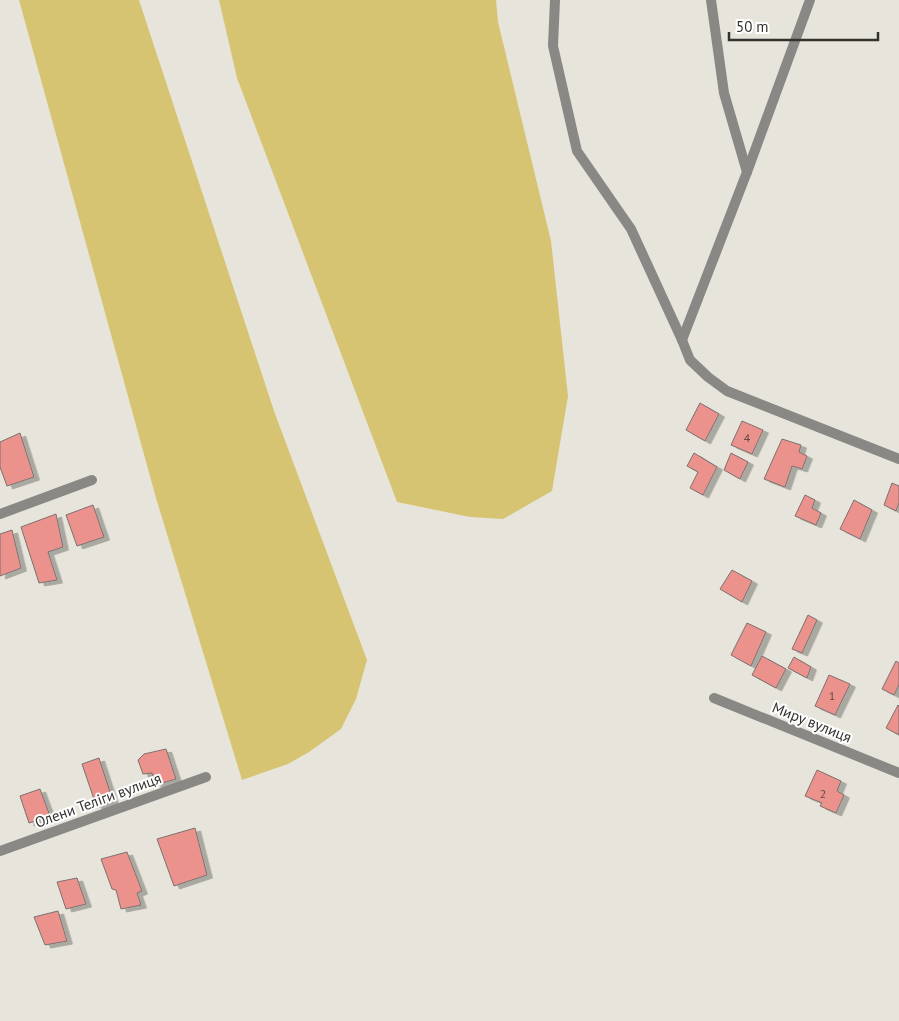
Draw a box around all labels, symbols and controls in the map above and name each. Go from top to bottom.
scale bar [729,10,878,42]
text: 50 m [736,17,769,36]
house number: 4 [744,430,751,445]
house number: 1 [829,688,835,703]
street label: Миру вулиця [770,697,854,747]
street label: Олени Теліги вулиця [32,768,164,832]
house number: 2 [820,786,826,801]

